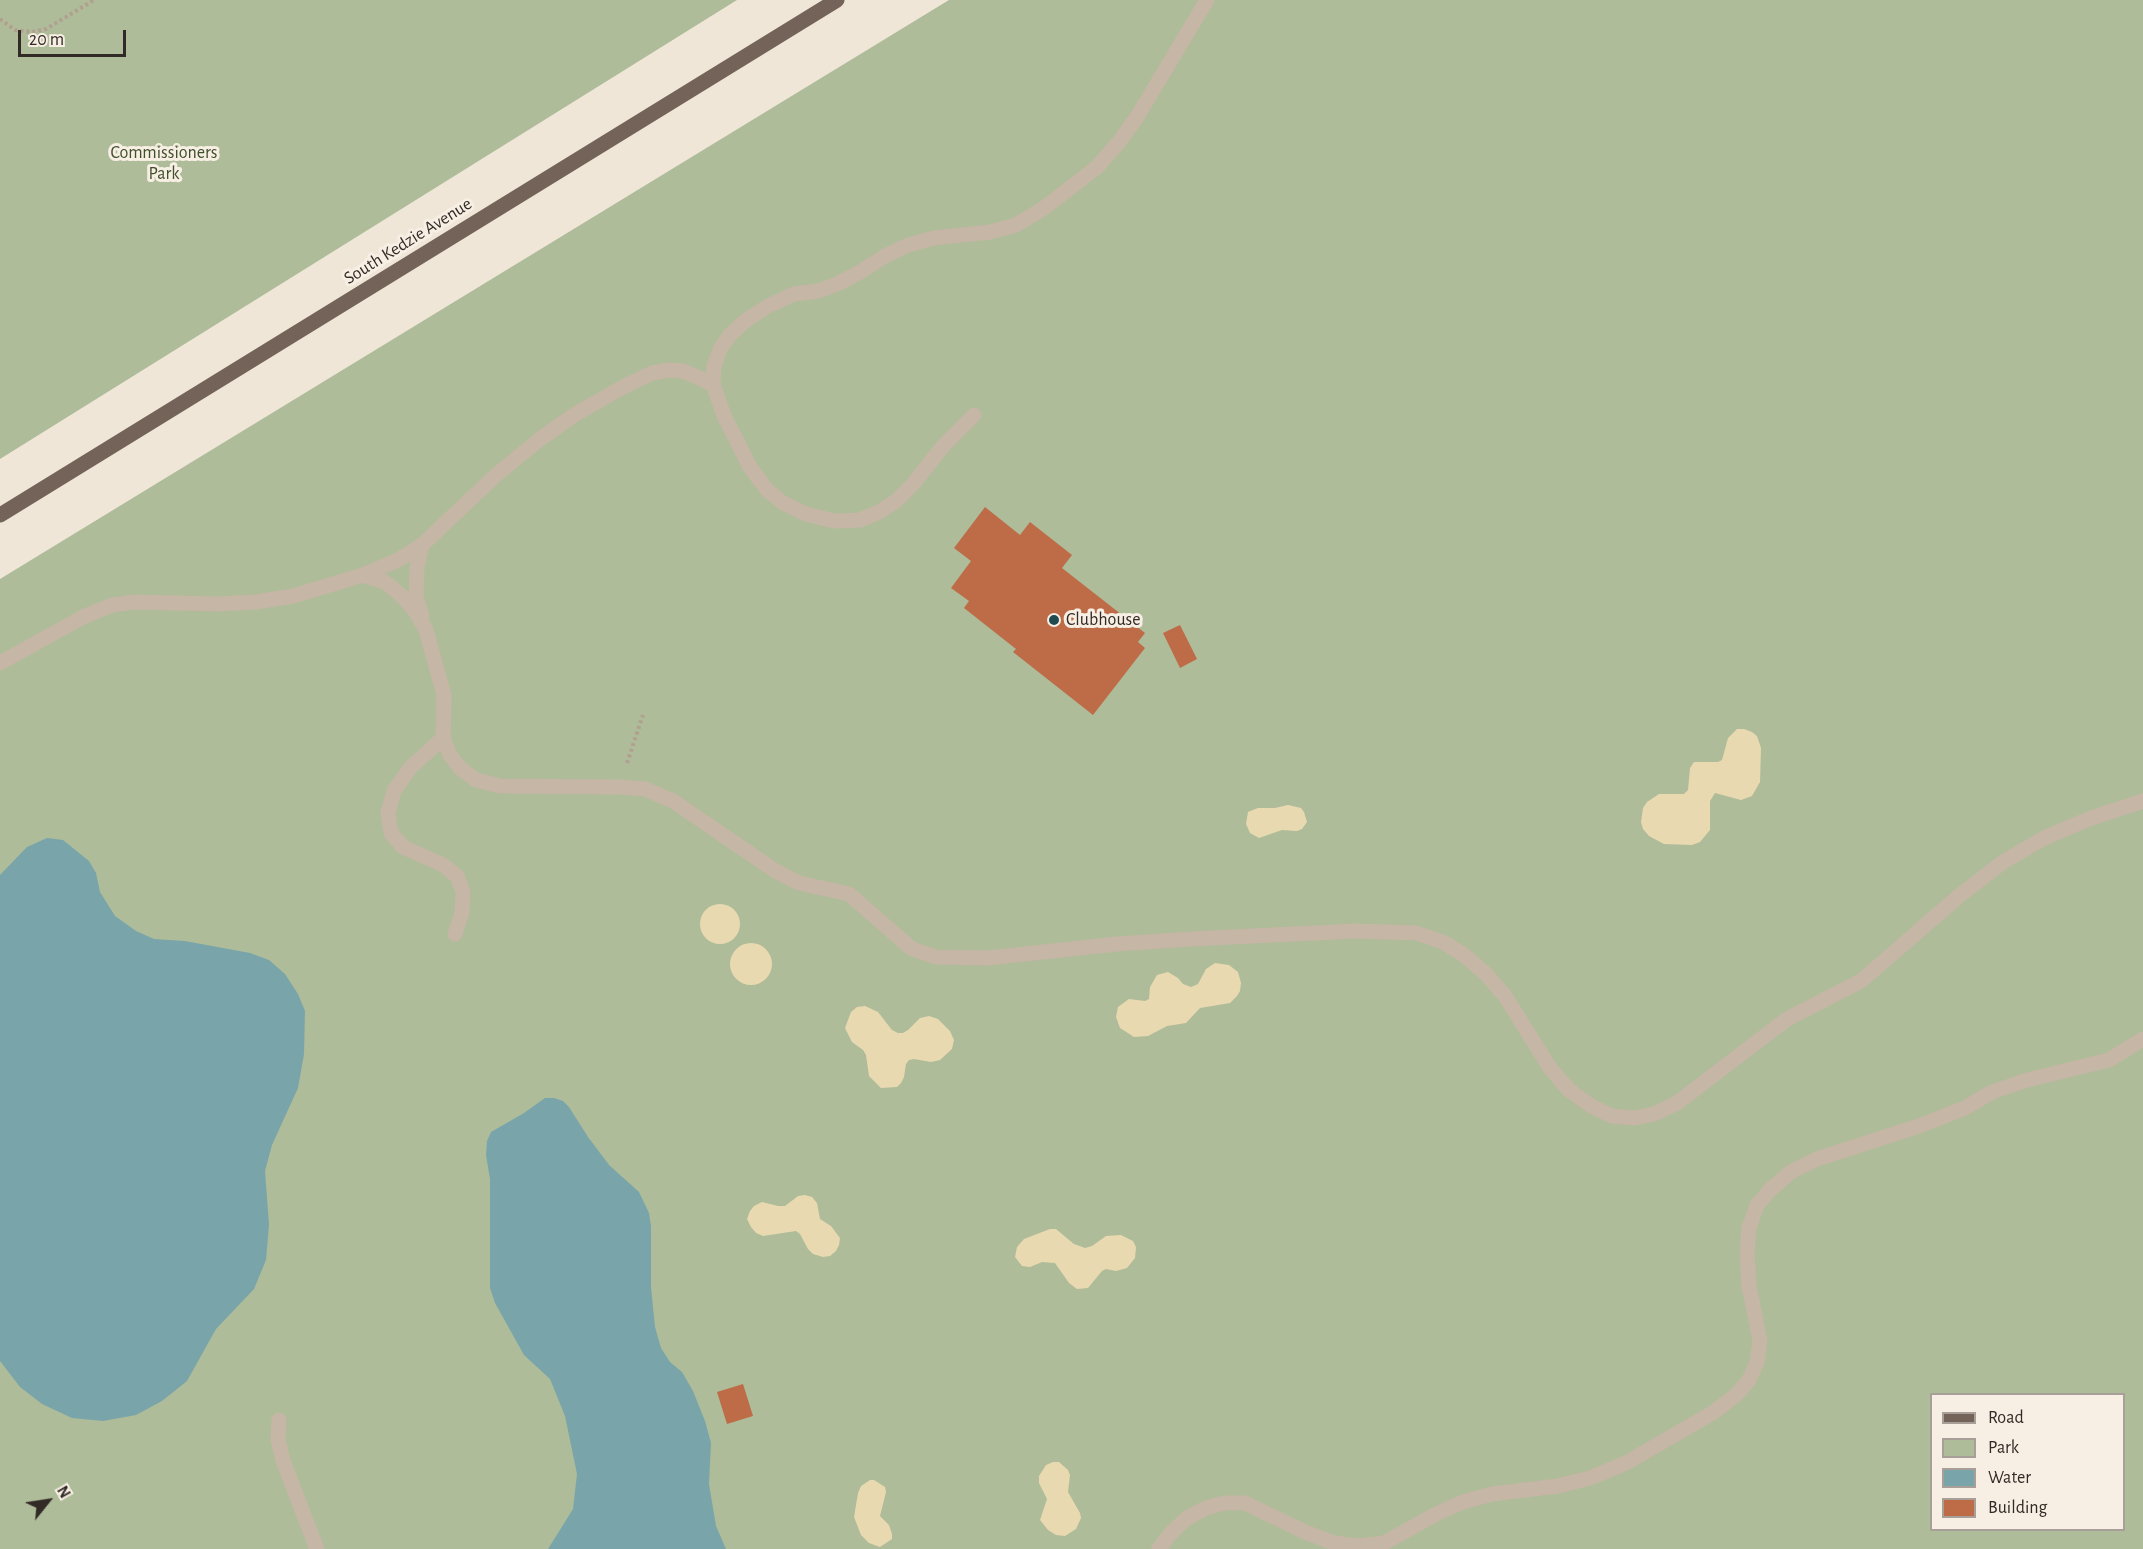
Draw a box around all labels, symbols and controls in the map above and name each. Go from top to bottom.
scale bar [21,18,129,56]
text: 20 m [29,31,64,49]
park label: Commissioners Park [110,142,218,184]
street label: South Kedzie Avenue [340,193,476,289]
place label: Clubhouse [1066,609,1141,631]
marker: Clubhouse [1047,613,1061,627]
legend [1930,1393,2125,1531]
text: Road [1988,1409,2024,1427]
text: Park [1988,1439,2019,1457]
text: Water [1988,1469,2031,1487]
north arrow [18,1471,78,1531]
text: N [54,1483,73,1501]
text: Building [1988,1499,2047,1517]

